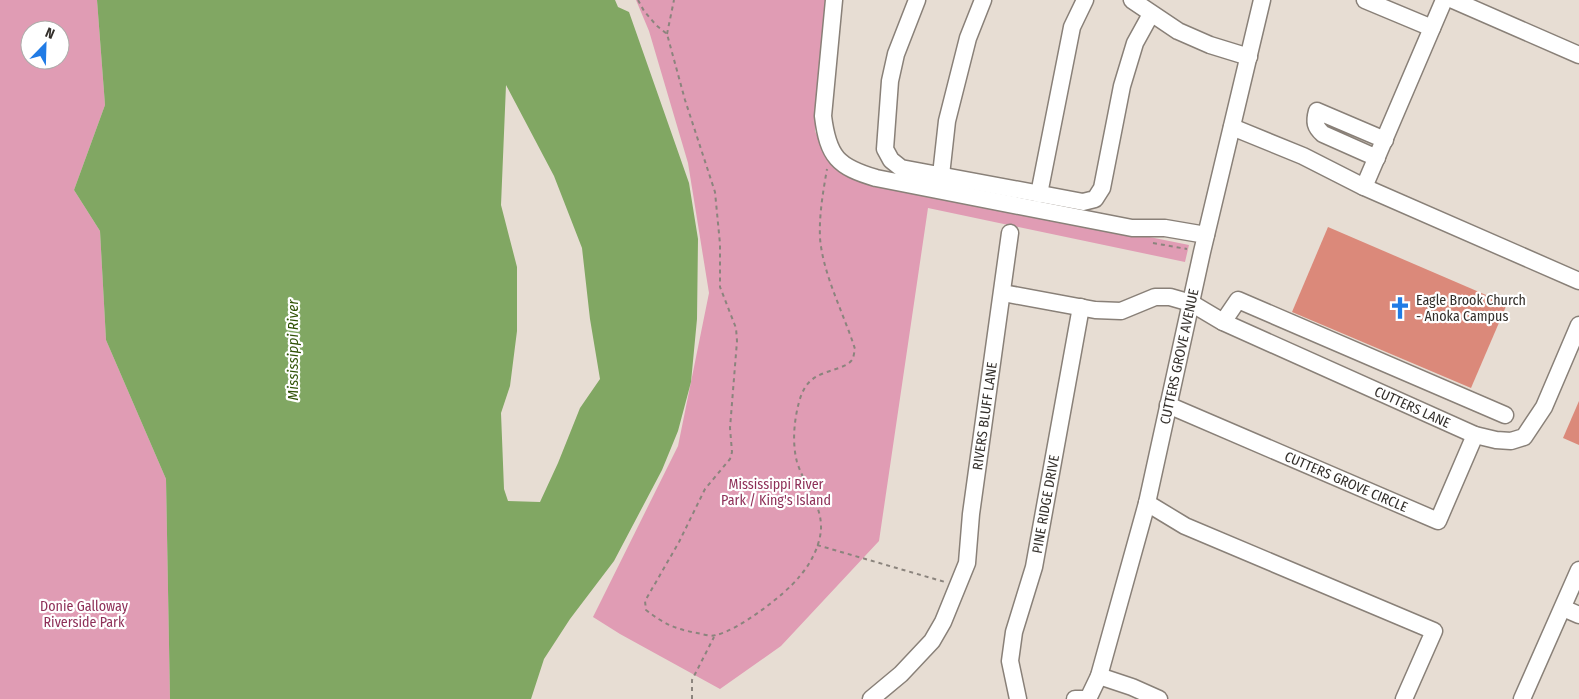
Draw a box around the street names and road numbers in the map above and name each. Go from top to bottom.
street label: CUTTERS GROVE AVENUE [1156,287,1202,426]
street label: RIVERS BLUFF LANE [969,361,1001,471]
street label: CUTTERS LANE [1372,383,1453,431]
street label: CUTTERS GROVE CIRCLE [1282,448,1411,516]
street label: PINE RIDGE DRIVE [1028,453,1063,555]

